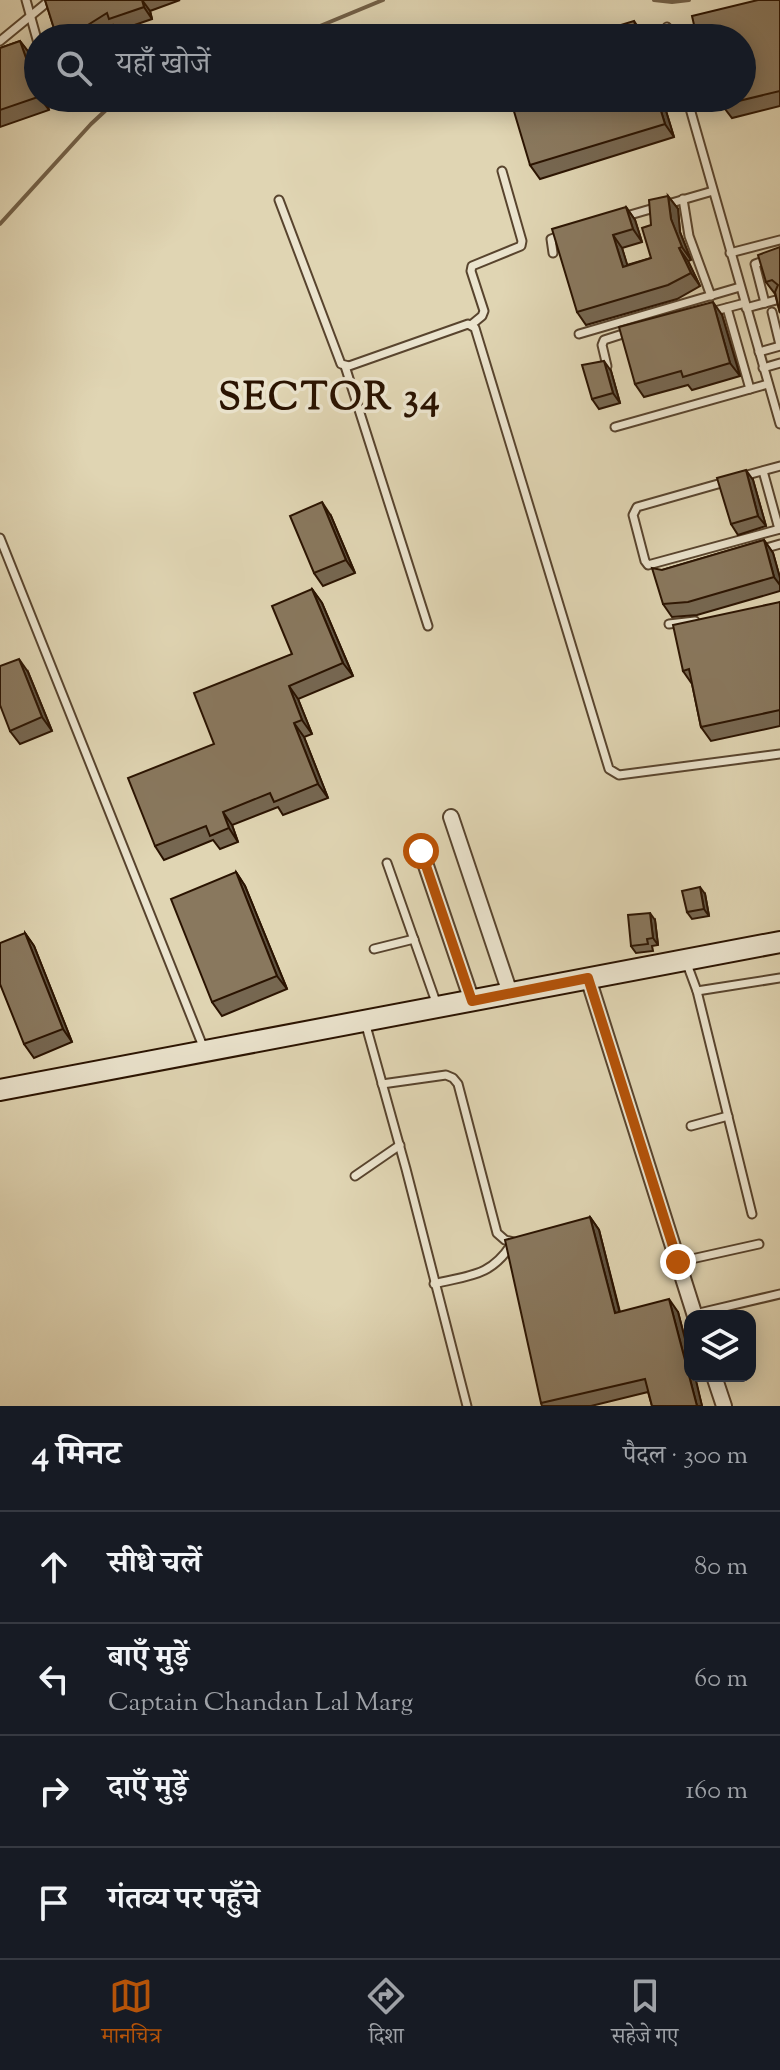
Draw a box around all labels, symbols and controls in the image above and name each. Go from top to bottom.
search box [24,24,756,112]
text: यहाँ खोजें [116,44,210,87]
icon: search [52,46,96,90]
district label: SECTOR 34 [218,373,442,427]
route start [403,833,439,869]
route end [660,1244,696,1280]
map controls [684,1310,756,1382]
button: layers [684,1310,756,1382]
text: 4 मिनट [32,1431,121,1480]
text: पैदल · 300 m [623,1438,748,1475]
text: सीधे चलें [108,1543,201,1586]
icon: ahead [32,1545,76,1589]
text: 80 m [694,1549,748,1586]
text: बाएँ मुड़ें [108,1637,189,1680]
icon: left [32,1657,76,1701]
text: 60 m [694,1661,748,1698]
text: Captain Chandan Lal Marg [108,1685,413,1722]
text: दाएँ मुड़ें [108,1767,188,1810]
icon: right [32,1769,76,1813]
text: 160 m [685,1773,748,1810]
text: गंतव्य पर पहुँचे [108,1879,260,1922]
icon: arrive [32,1881,76,1925]
tab: मानचित्र [102,1974,161,2057]
tab: दिशा [364,1974,408,2057]
tab: सहेजे गए [611,1974,678,2057]

